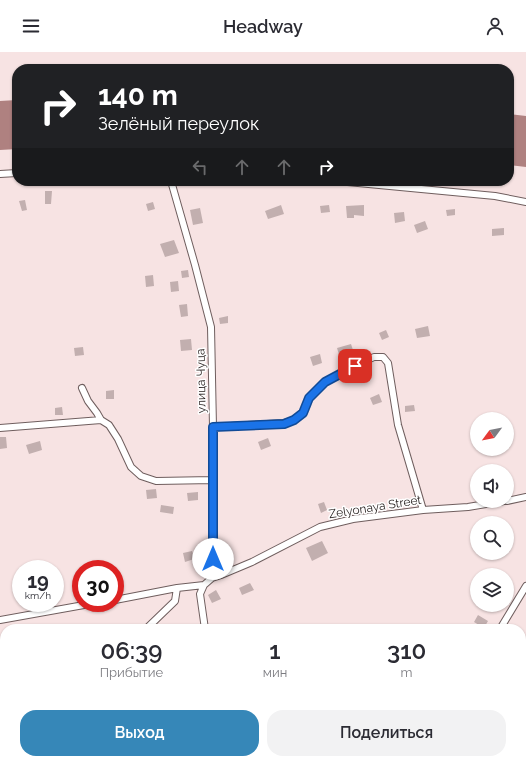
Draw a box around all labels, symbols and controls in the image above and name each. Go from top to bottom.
icon: menu [20,15,42,37]
icon: person [484,15,506,37]
text: Headway [223,16,303,37]
text: 140 m [98,79,178,112]
icon: right [32,80,84,132]
text: Зелёный переулок [98,113,259,134]
icon: left [189,156,211,178]
icon: ahead [231,156,253,178]
icon: ahead [273,156,295,178]
icon: right [315,156,337,178]
street label: улица Чуца [193,349,209,413]
pin [338,349,372,383]
icon: arrive [344,355,366,377]
north arrow [470,412,514,456]
map controls [470,412,514,612]
button: sound [470,464,514,508]
street label: Zelyonaya Street [328,493,422,521]
button: search [470,516,514,560]
position arrow [192,538,234,580]
speed limit sign: 30 [72,560,124,612]
button: layers [470,568,514,612]
text: 19 [27,569,49,593]
text: km/h [25,590,51,601]
text: 06:39 [100,636,162,665]
text: 1 [269,636,281,665]
text: 310 [387,636,426,665]
text: Прибытие [100,665,163,680]
text: мин [263,665,287,680]
text: m [401,665,413,680]
button: Выход [20,710,259,756]
button: Поделиться [267,710,506,756]

